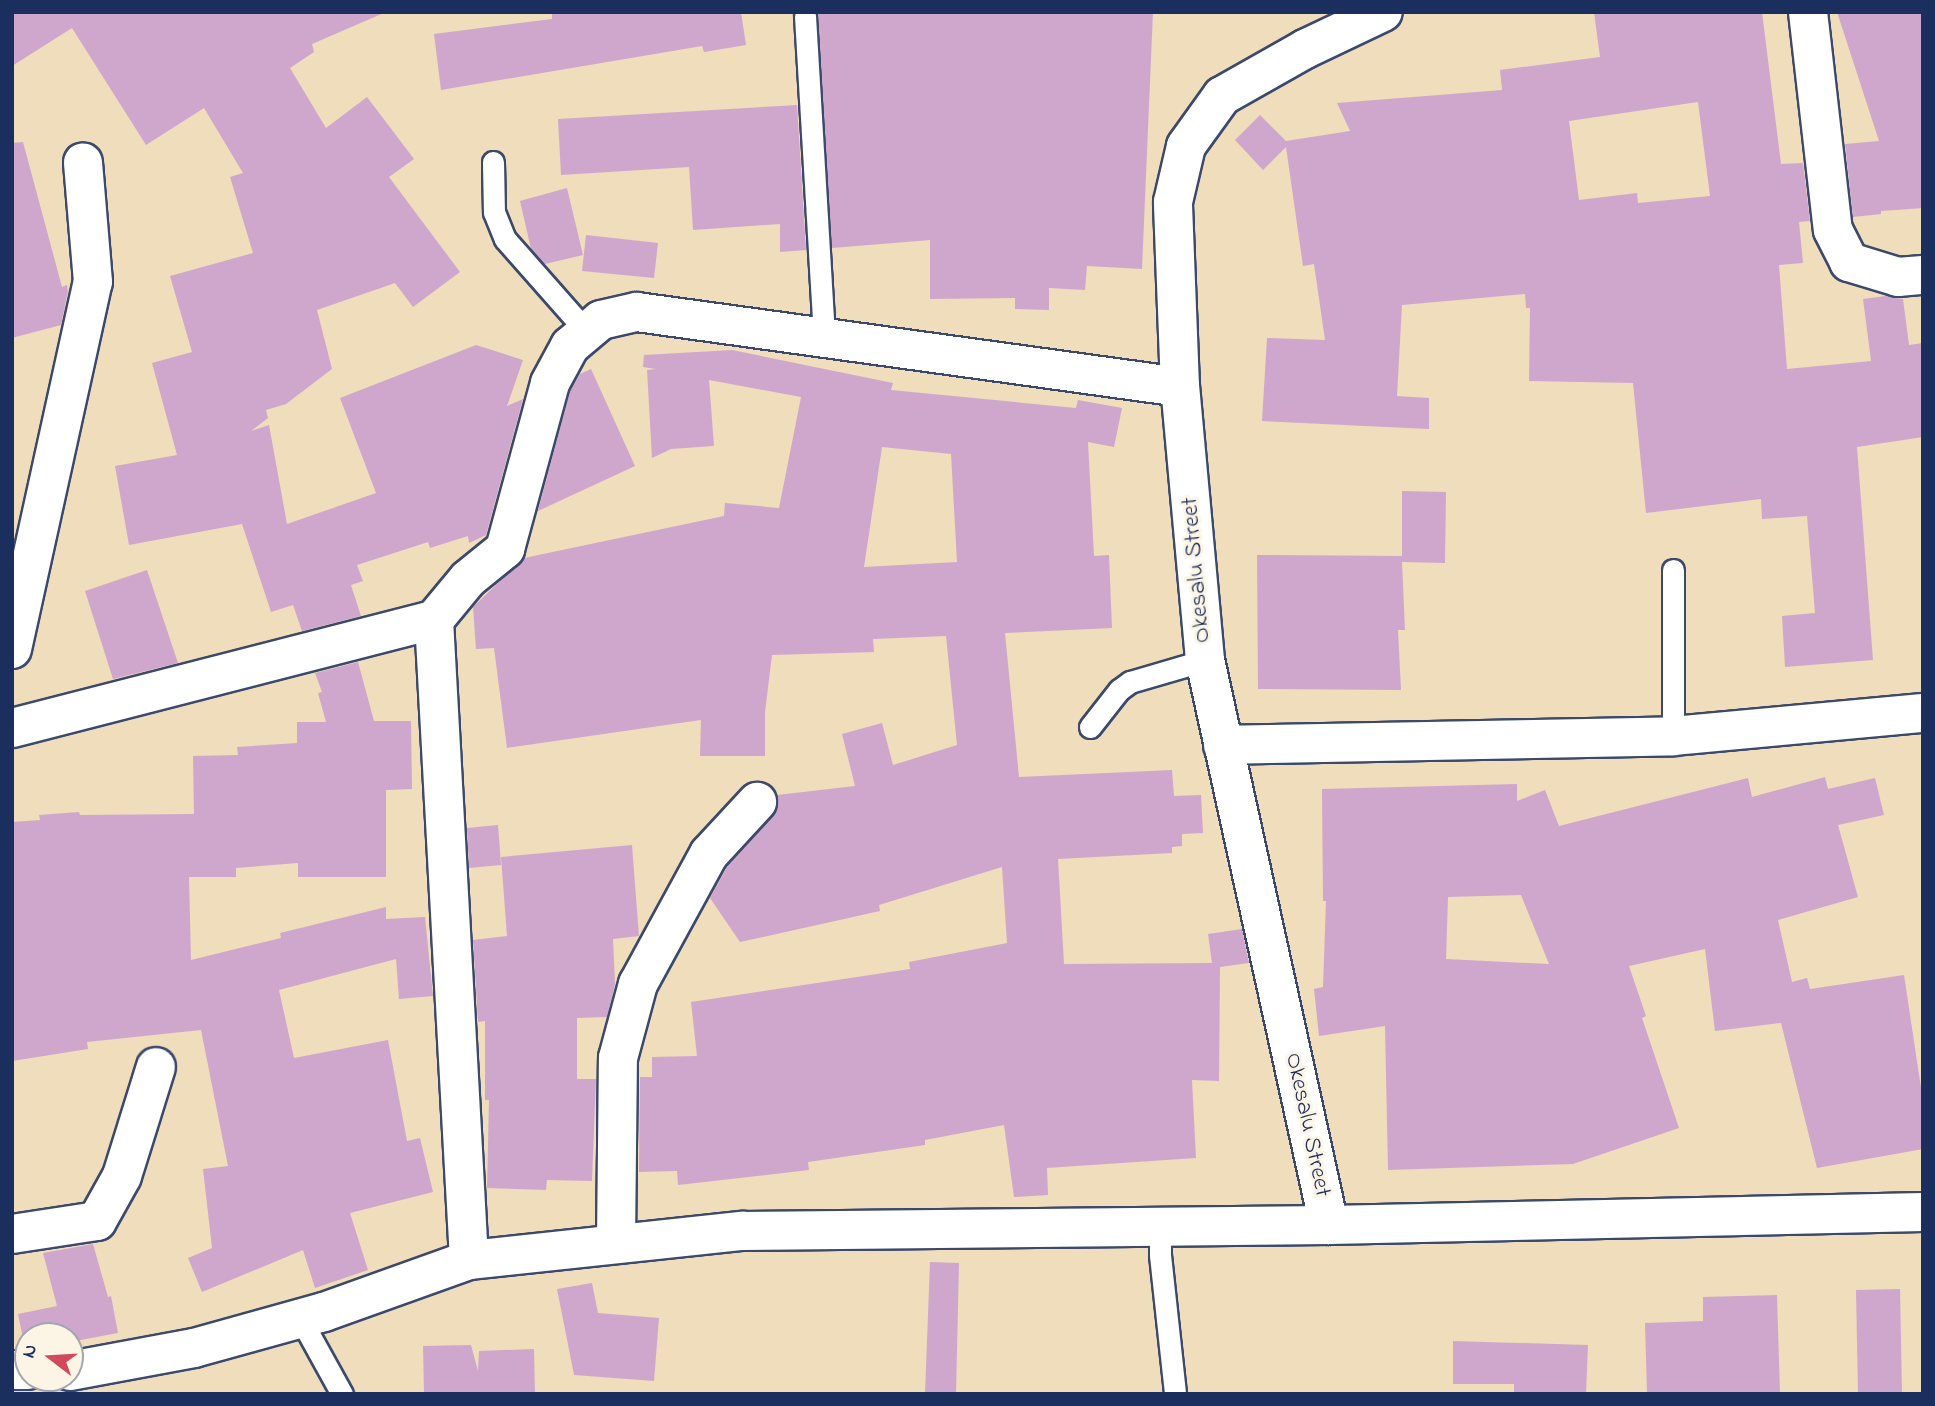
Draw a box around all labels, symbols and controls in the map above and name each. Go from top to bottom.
street label: Okesalu Street [1176,496,1218,644]
street label: Okesalu Street [1278,1050,1336,1200]
north arrow [14,1322,84,1392]
text: N [16,1341,45,1361]

